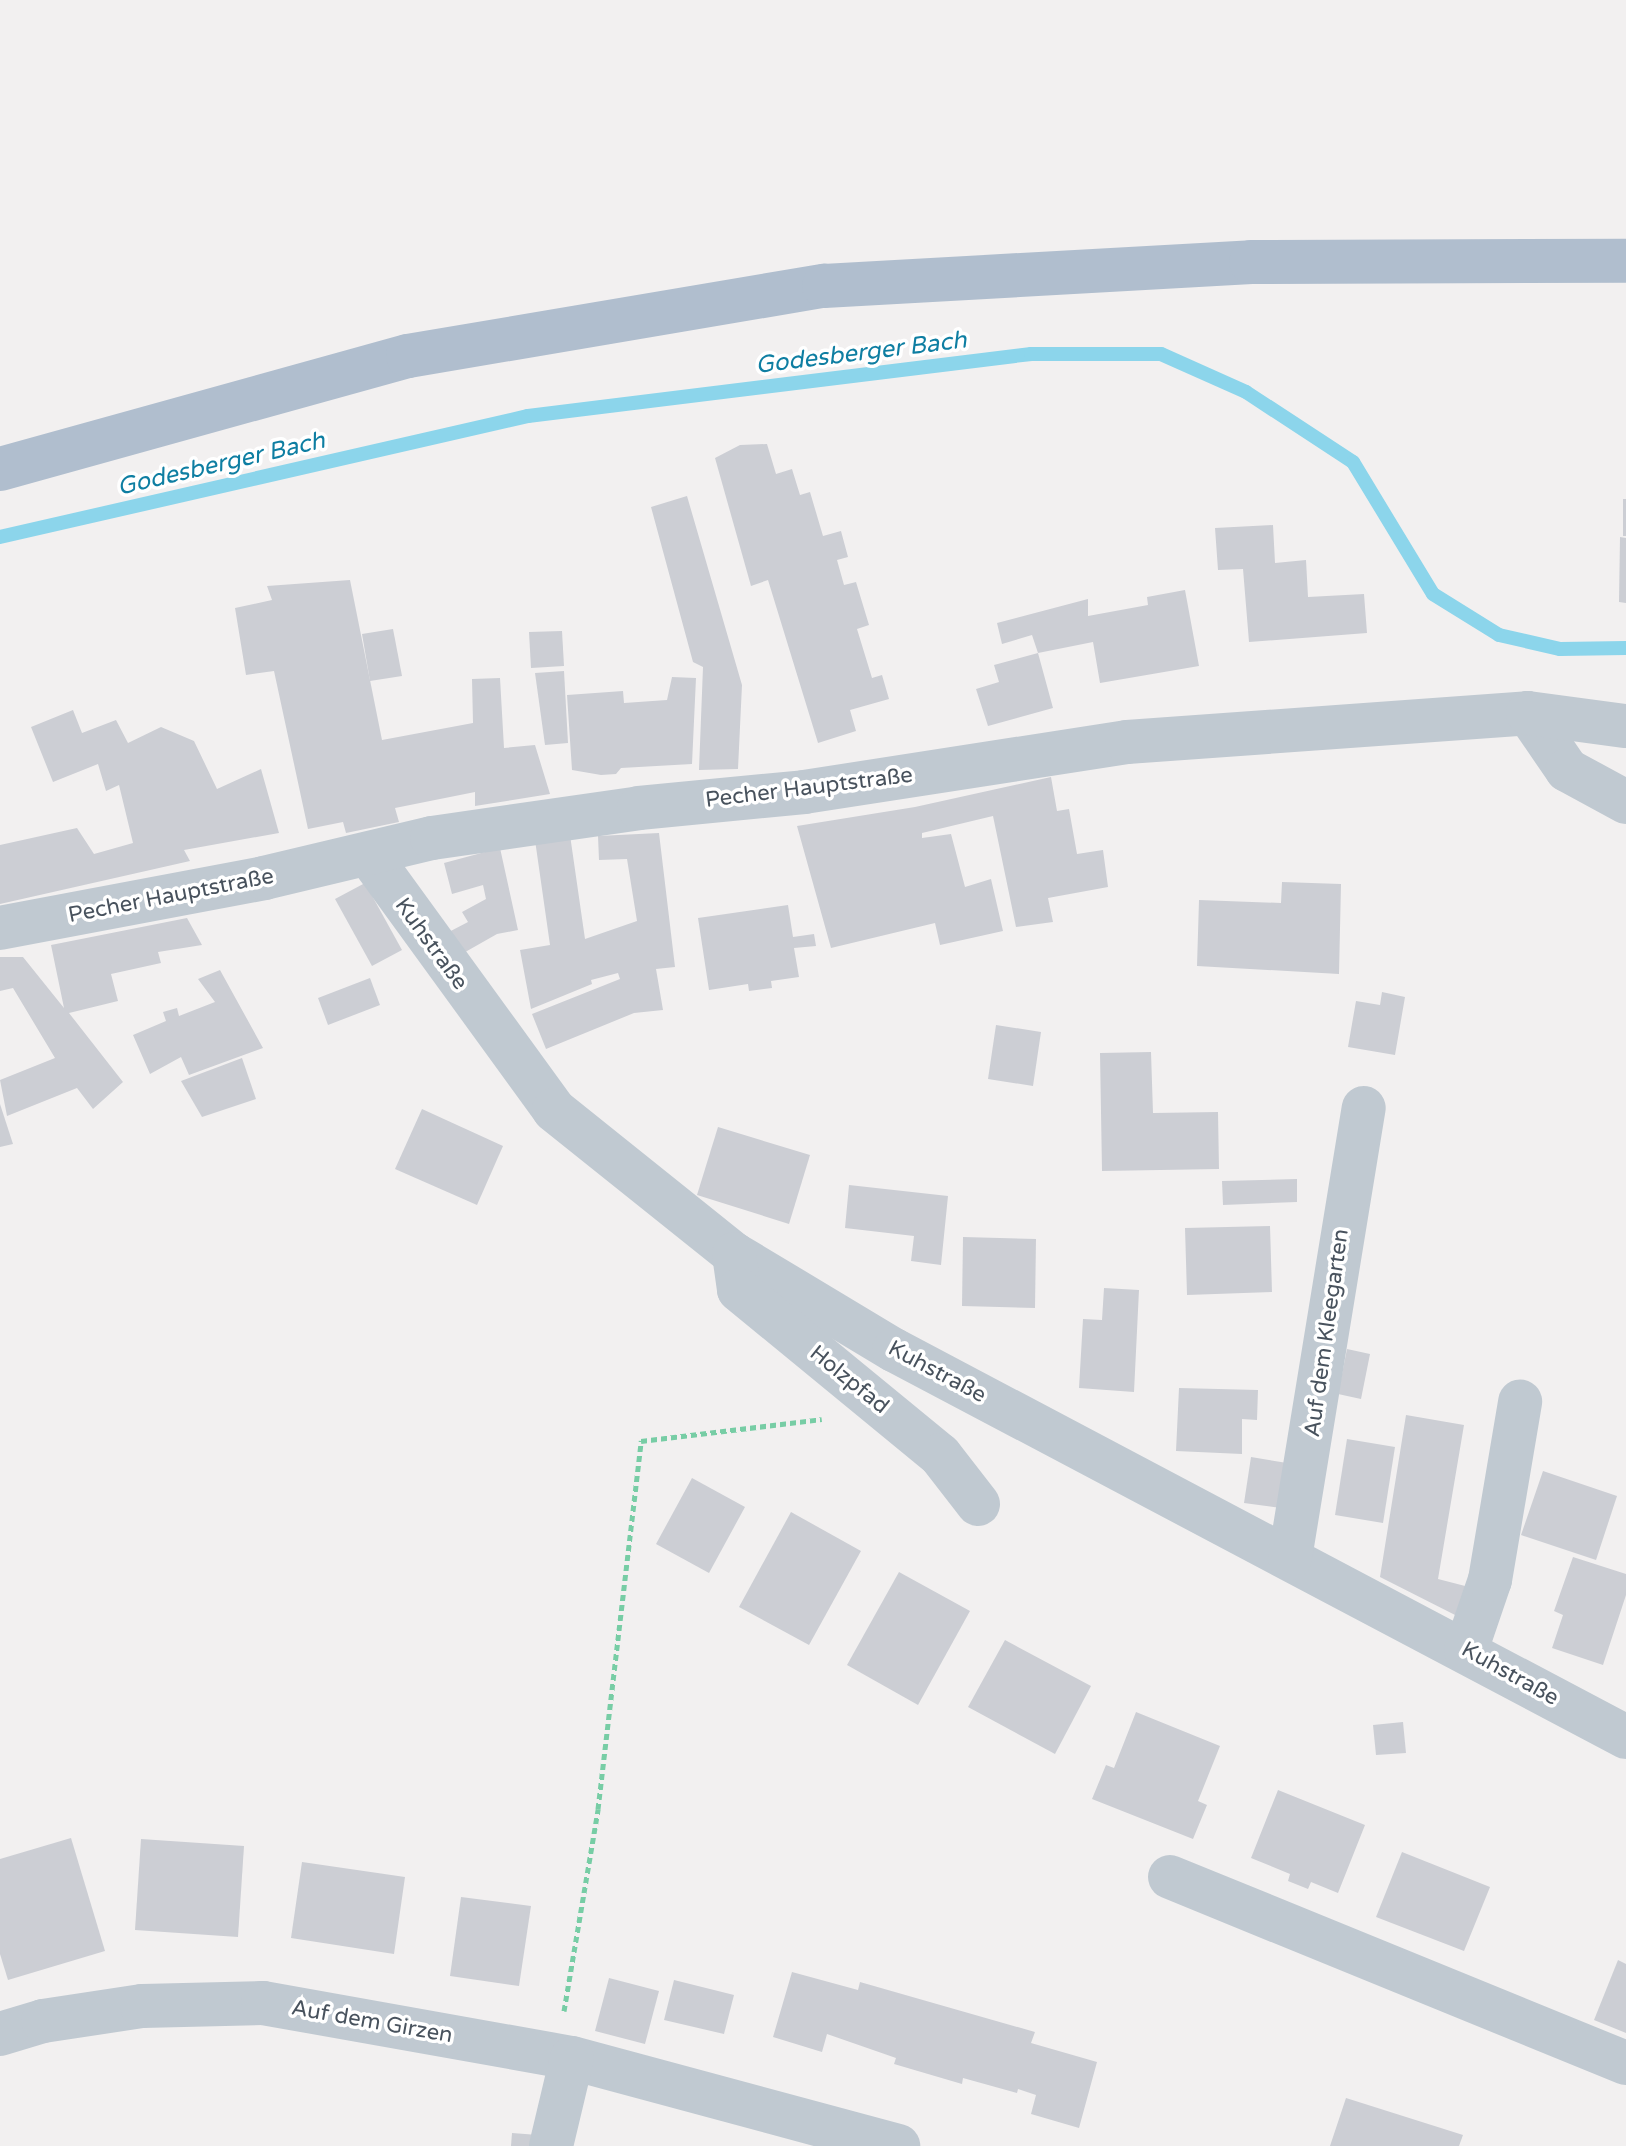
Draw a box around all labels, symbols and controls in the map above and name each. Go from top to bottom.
water label: Godesberger Bach [754,326,968,380]
water label: Godesberger Bach [114,426,328,502]
street label: Pecher Hauptstraße [704,762,914,814]
street label: Pecher Hauptstraße [66,863,276,929]
street label: Kuhstraße [389,893,473,995]
street label: Auf dem Kleegarten [1299,1227,1355,1439]
street label: Kuhstraße [884,1335,990,1409]
street label: Holzpfad [804,1340,894,1420]
street label: Kuhstraße [1457,1637,1563,1711]
street label: Auf dem Girzen [289,1995,455,2049]

